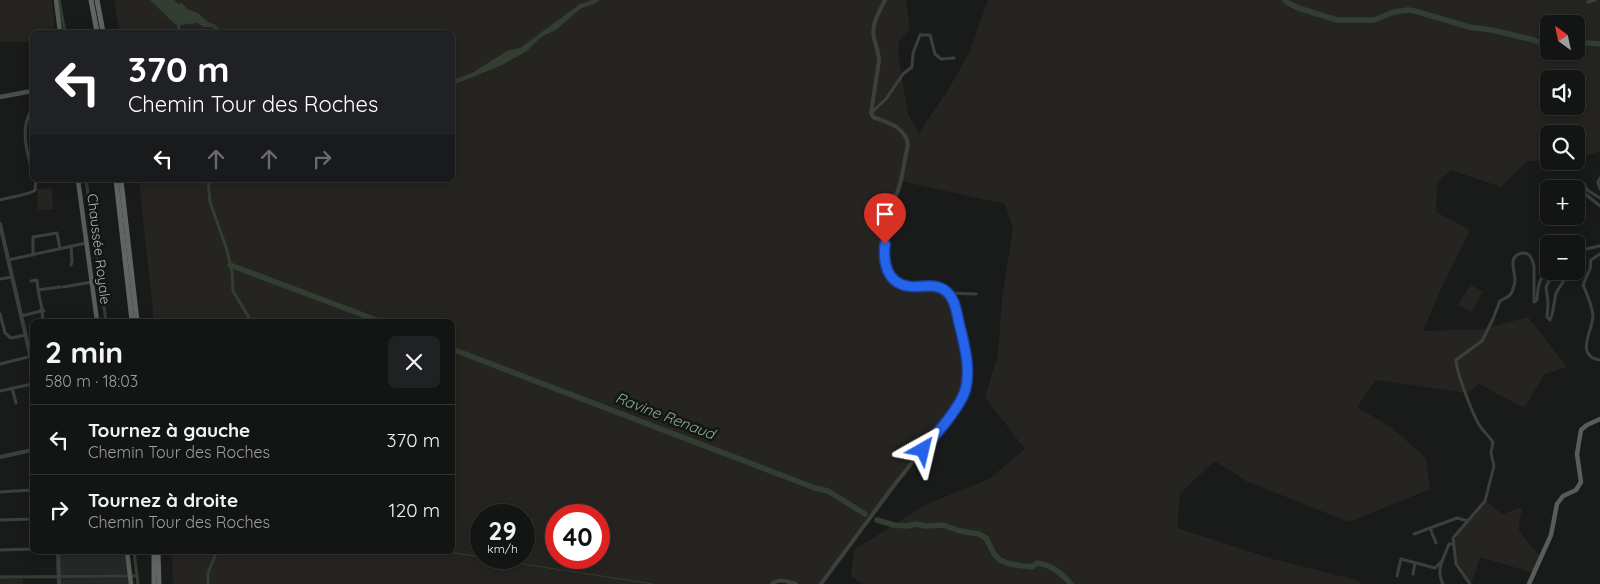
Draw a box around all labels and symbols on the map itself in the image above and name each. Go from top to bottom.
north arrow [1540,15,1585,60]
street label: Chaussée Royale [83,193,115,305]
pin [864,193,906,244]
water label: Ravine Renaud [613,388,719,444]
position arrow [896,423,948,475]
speed limit sign: 40 [545,504,610,569]

